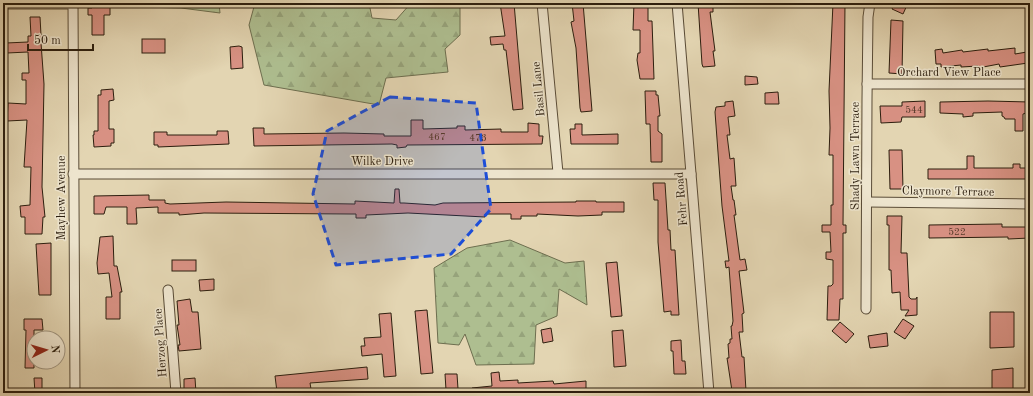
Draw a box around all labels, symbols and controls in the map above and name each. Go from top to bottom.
scale bar [28,26,93,52]
text: 50 m [34,34,61,47]
street label: Basil Lane [531,60,547,117]
street label: Orchard View Place [897,67,1001,79]
street label: Shady Lawn Terrace [850,101,862,210]
house number: 544 [905,105,923,115]
house number: 467 [428,132,446,142]
house number: 473 [469,133,487,143]
street label: Mayhew Avenue [56,155,68,241]
street label: Wilke Drive [351,156,414,168]
street label: Fehr Road [674,171,690,226]
street label: Claymore Terrace [902,185,995,199]
house number: 522 [948,227,966,237]
street label: Herzog Place [153,308,169,378]
north arrow [26,330,66,370]
text: N [49,345,60,355]

